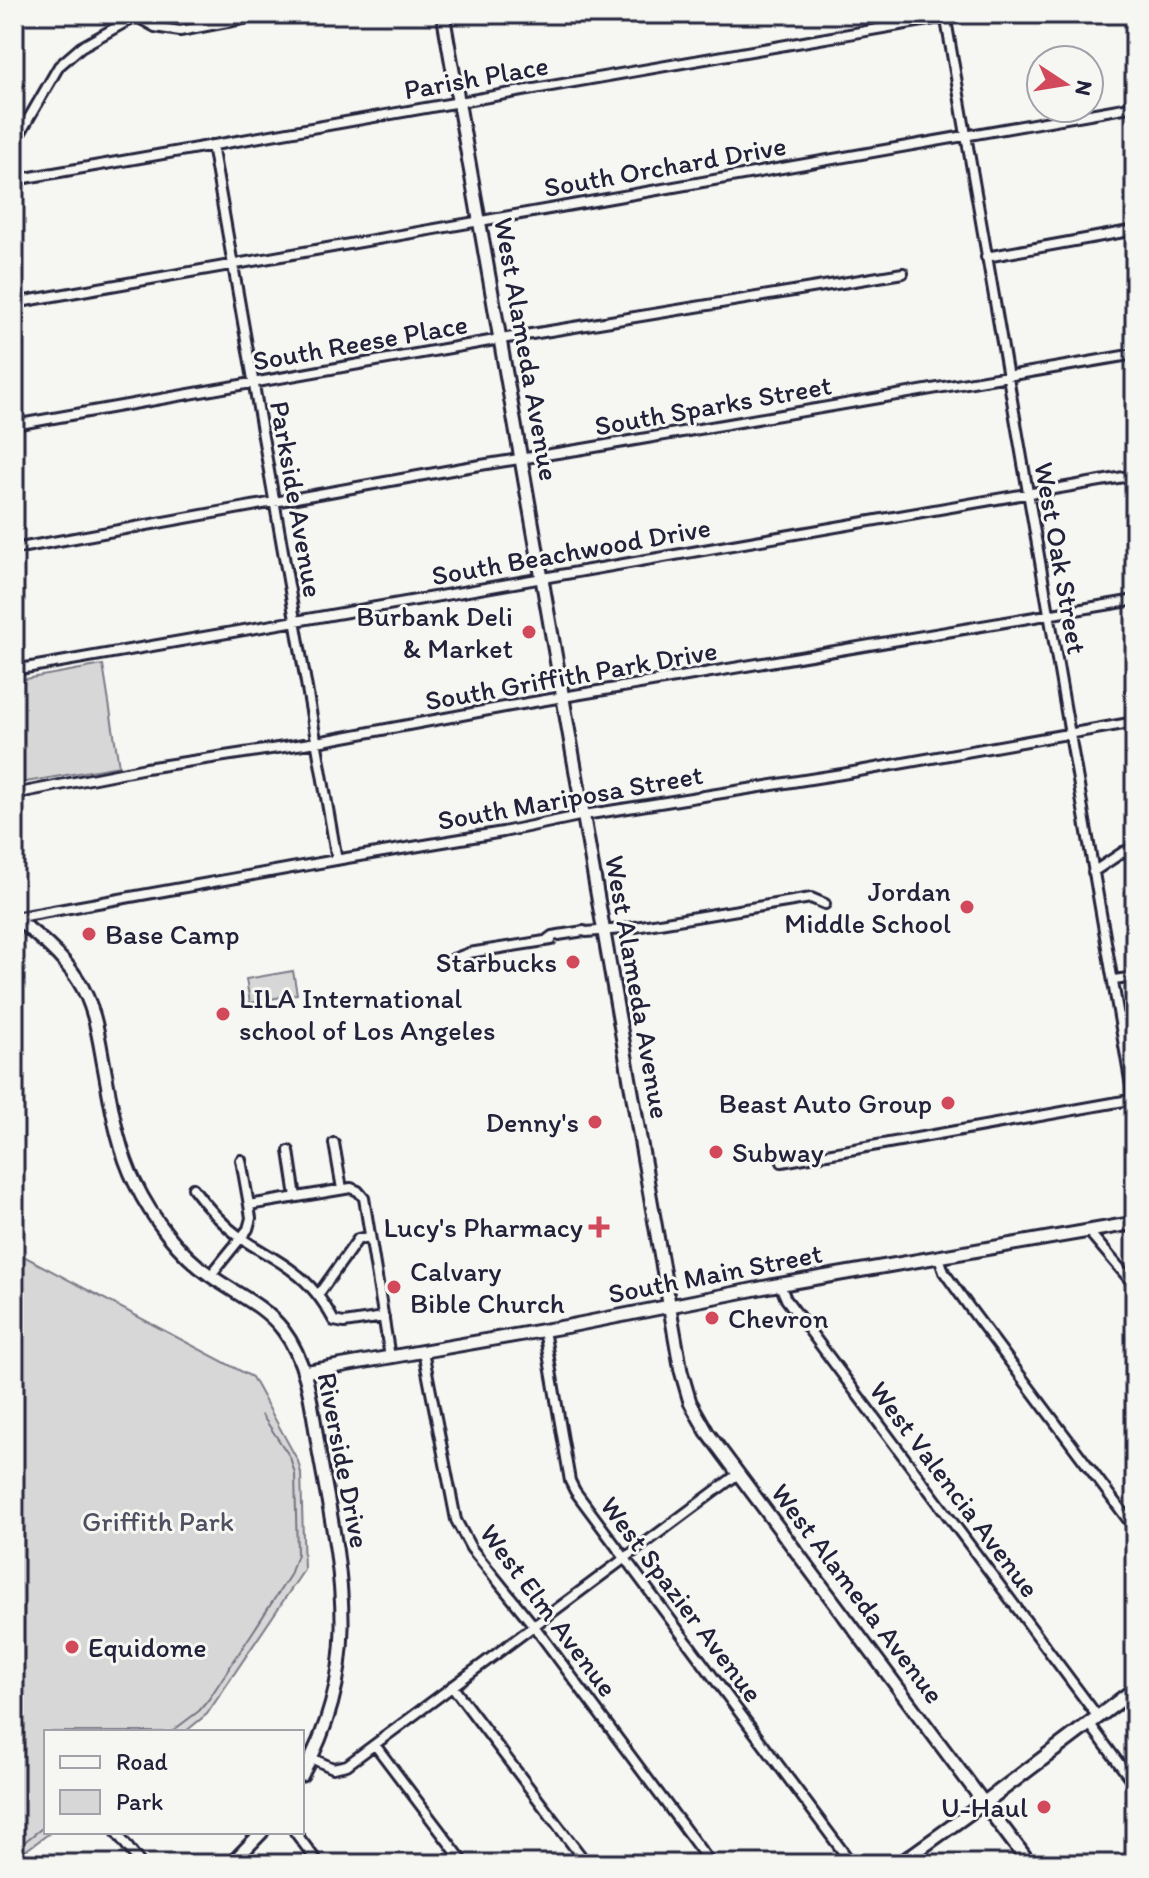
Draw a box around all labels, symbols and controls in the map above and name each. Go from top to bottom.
north arrow [1025,44,1105,124]
street label: Parish Place [401,48,551,106]
text: N [1069,78,1099,98]
street label: South Orchard Drive [541,128,789,204]
street label: West Alameda Avenue [487,215,567,483]
street label: South Reese Place [250,306,470,378]
street label: South Sparks Street [592,367,834,443]
street label: Parkside Avenue [263,398,331,600]
street label: West Oak Street [1027,459,1095,657]
street label: South Beachwood Drive [429,510,713,592]
place label: Burbank Deli & Market [356,599,513,665]
marker: Burbank Deli & Market [520,623,538,641]
street label: South Griffith Park Drive [422,633,720,717]
street label: South Mariposa Street [435,757,705,837]
street label: West Alameda Avenue [598,853,678,1121]
place label: Jordan Middle School [784,874,951,940]
marker: Jordan Middle School [958,898,976,916]
place label: Base Camp [105,917,240,951]
marker: Base Camp [80,925,98,943]
place label: Starbucks [436,945,557,979]
marker: Starbucks [564,953,582,971]
place label: LILA International school of Los Angeles [239,981,495,1047]
marker: LILA International school of Los Angeles [214,1005,232,1023]
place label: Beast Auto Group [719,1086,932,1120]
marker: Beast Auto Group [939,1094,957,1112]
place label: Denny's [485,1105,579,1139]
marker: Denny's [586,1113,604,1131]
place label: Subway [732,1135,824,1169]
marker: Subway [707,1143,725,1161]
place label: Lucy's Pharmacy [383,1210,583,1244]
marker: Lucy's Pharmacy [590,1218,608,1236]
street label: South Main Street [605,1236,825,1310]
place label: Calvary Bible Church [410,1254,565,1320]
marker: Calvary Bible Church [385,1278,403,1296]
place label: Chevron [728,1301,829,1335]
marker: Chevron [703,1309,721,1327]
street label: Riverside Drive [310,1369,378,1551]
street label: West Valencia Avenue [863,1374,1047,1604]
street label: West Alameda Avenue [764,1476,952,1710]
street label: West Spazier Avenue [593,1489,771,1709]
park label: Griffith Park [82,1504,234,1538]
street label: West Elm Avenue [473,1517,625,1703]
place label: Equidome [88,1630,207,1664]
marker: Equidome [63,1638,81,1656]
legend [44,1730,304,1834]
text: Road [116,1747,168,1776]
text: Park [116,1787,163,1816]
place label: U-Haul [941,1790,1028,1824]
marker: U-Haul [1035,1798,1053,1816]

